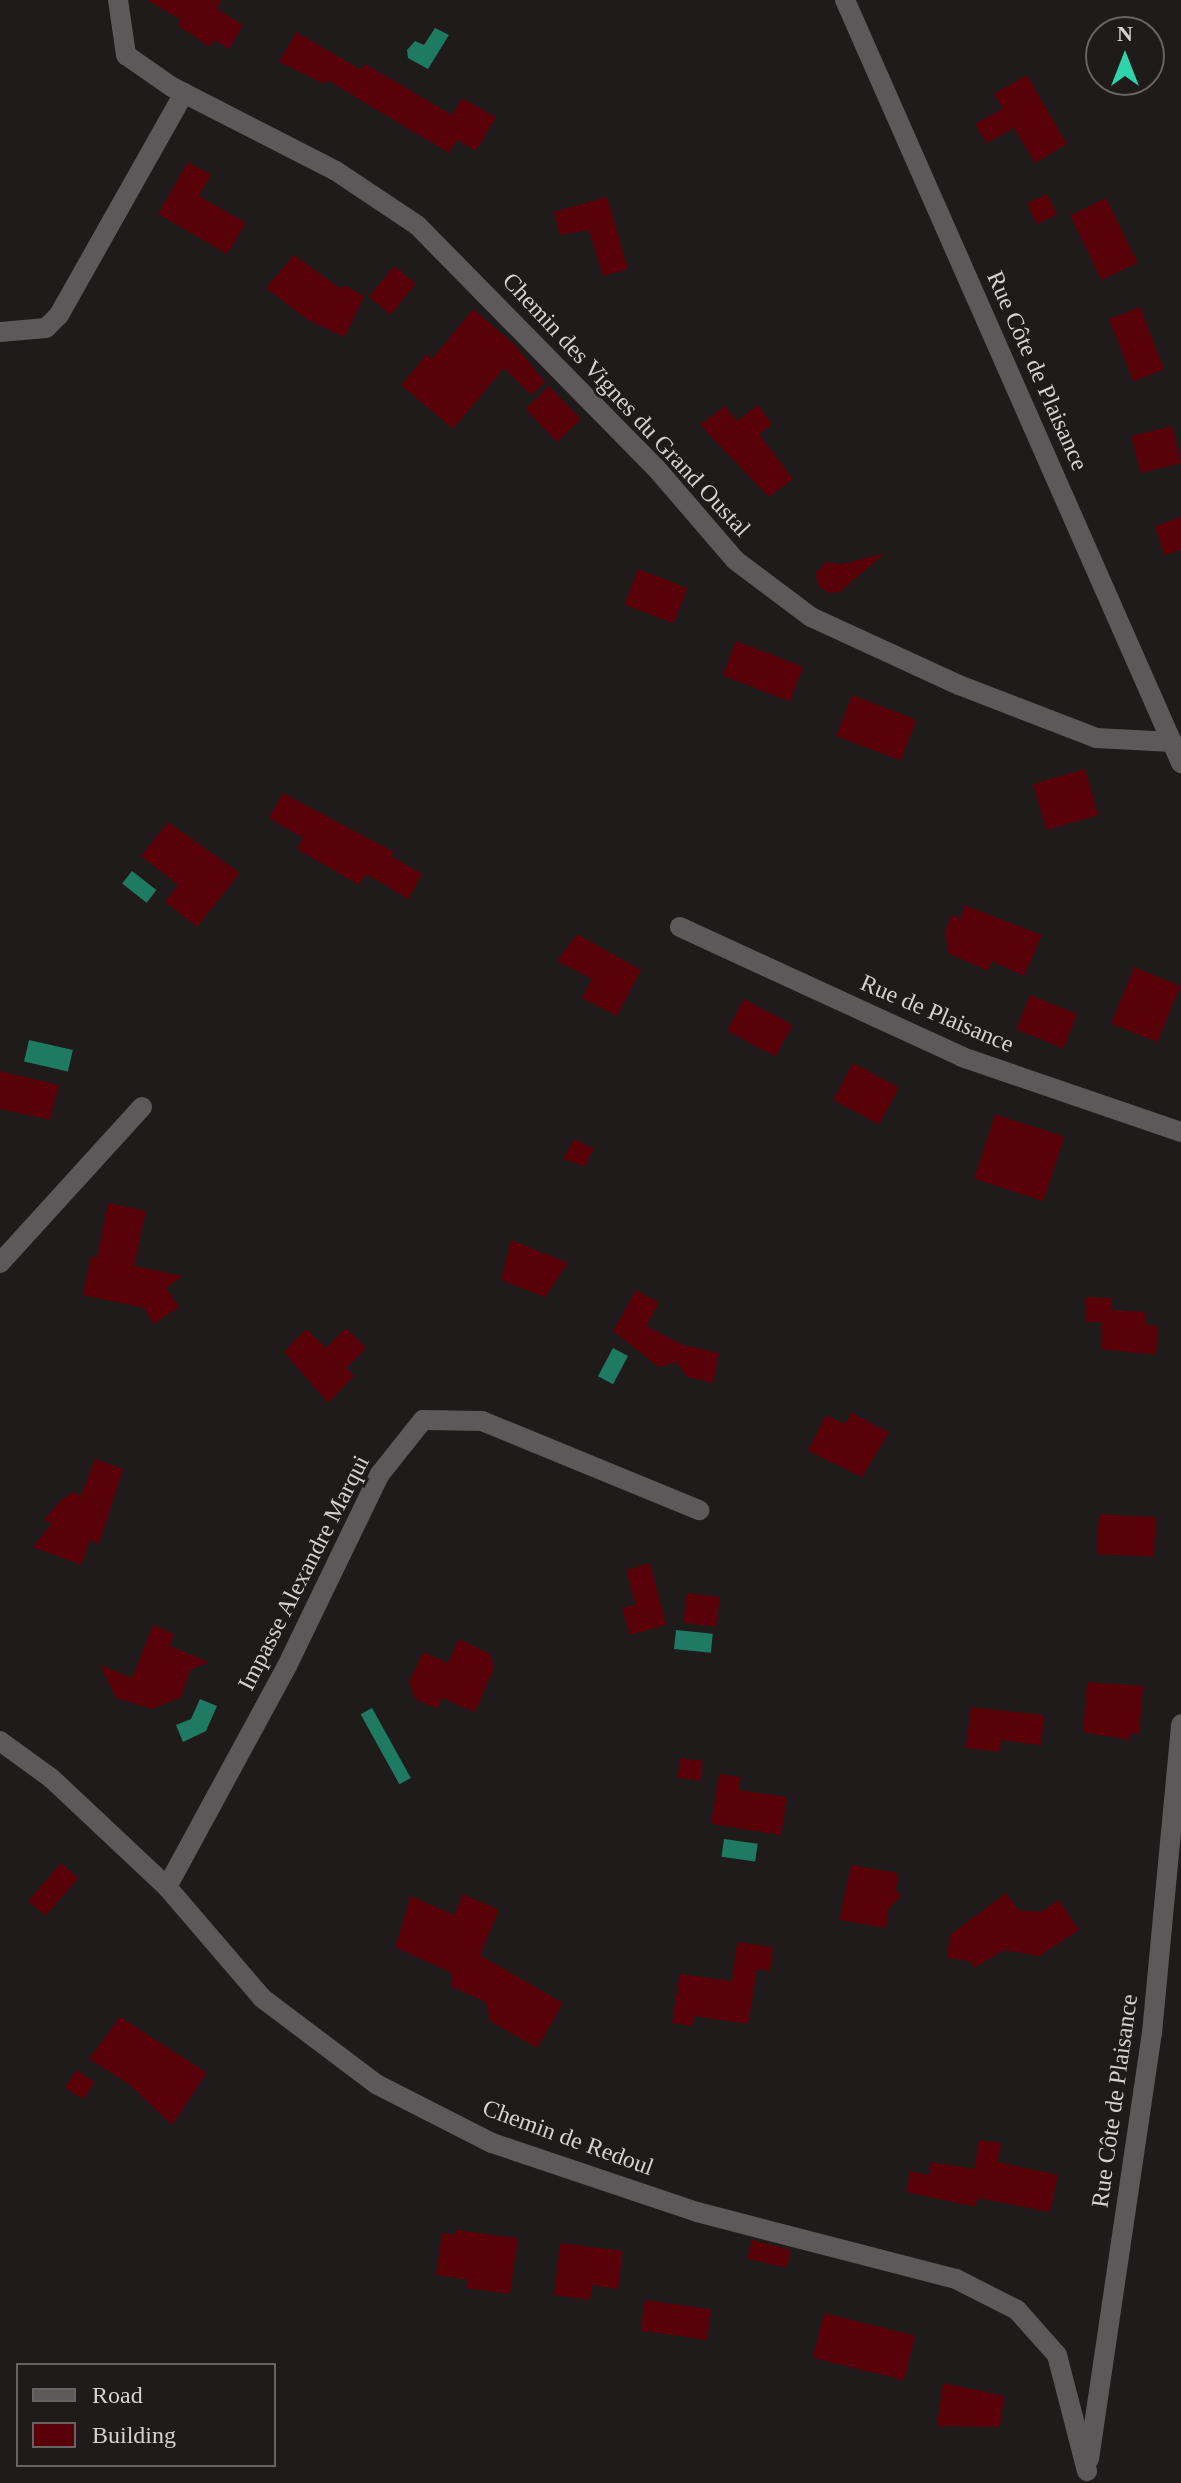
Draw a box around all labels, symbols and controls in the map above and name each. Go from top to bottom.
north arrow [1085,16,1165,96]
text: N [1117,21,1133,46]
street label: Chemin des Vignes du Grand Oustal [496,267,756,543]
street label: Rue Côte de Plaisance [980,267,1094,475]
street label: Rue de Plaisance [856,969,1018,1059]
street label: Impasse Alexandre Marqui [232,1450,376,1696]
street label: Rue Côte de Plaisance [1086,1992,1144,2210]
street label: Chemin de Redoul [479,2094,657,2182]
legend [16,2363,276,2467]
text: Road [92,2382,143,2408]
text: Building [92,2422,176,2448]

